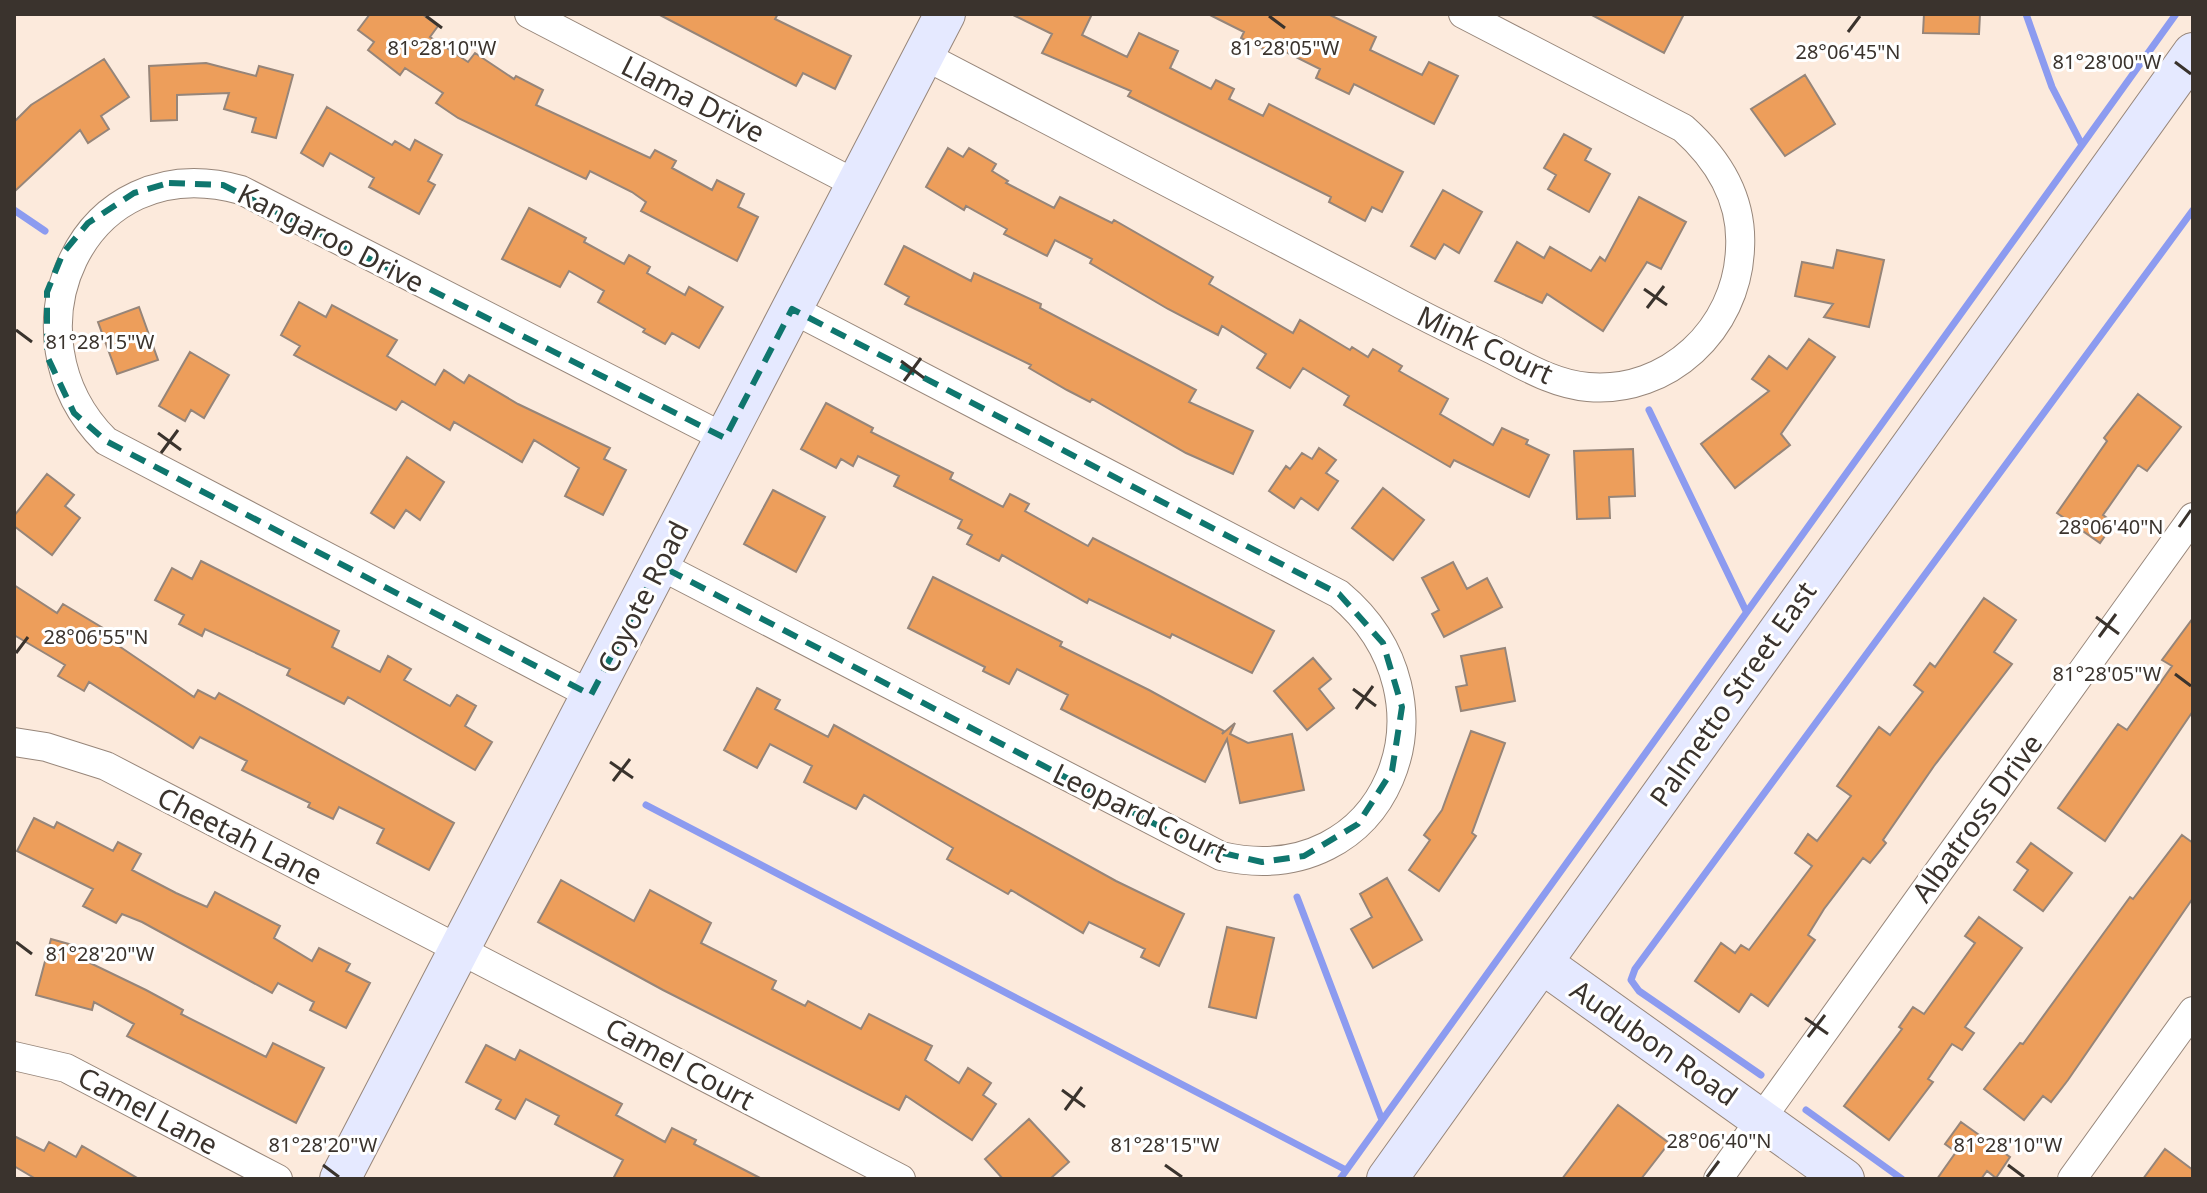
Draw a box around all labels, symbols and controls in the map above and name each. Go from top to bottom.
text: 81°28'10"W [388,34,497,61]
text: 81°28'05"W [1231,34,1340,61]
text: 28°06'45"N [1795,38,1901,65]
street label: Llama Drive [615,46,772,150]
text: 81°28'00"W [2053,48,2162,75]
street label: Kangaroo Drive [232,174,431,301]
street label: Mink Court [1411,296,1560,392]
text: 81°28'15"W [46,328,155,355]
text: 28°06'40"N [2058,513,2164,540]
street label: Coyote Road [588,514,697,679]
street label: Palmetto Street East [1640,573,1824,813]
text: 28°06'55"N [43,623,149,650]
text: 81°28'05"W [2053,660,2162,687]
street label: Albatross Drive [1902,726,2050,909]
street label: Leopard Court [1047,753,1234,871]
street label: Cheetah Lane [151,777,329,893]
text: 81°28'20"W [46,940,155,967]
street label: Audubon Road [1564,970,1746,1114]
street label: Camel Court [599,1008,762,1118]
street label: Camel Lane [72,1057,225,1163]
text: 28°06'40"N [1666,1127,1772,1154]
text: 81°28'20"W [269,1131,378,1158]
text: 81°28'15"W [1111,1131,1220,1158]
text: 81°28'10"W [1954,1131,2063,1158]

